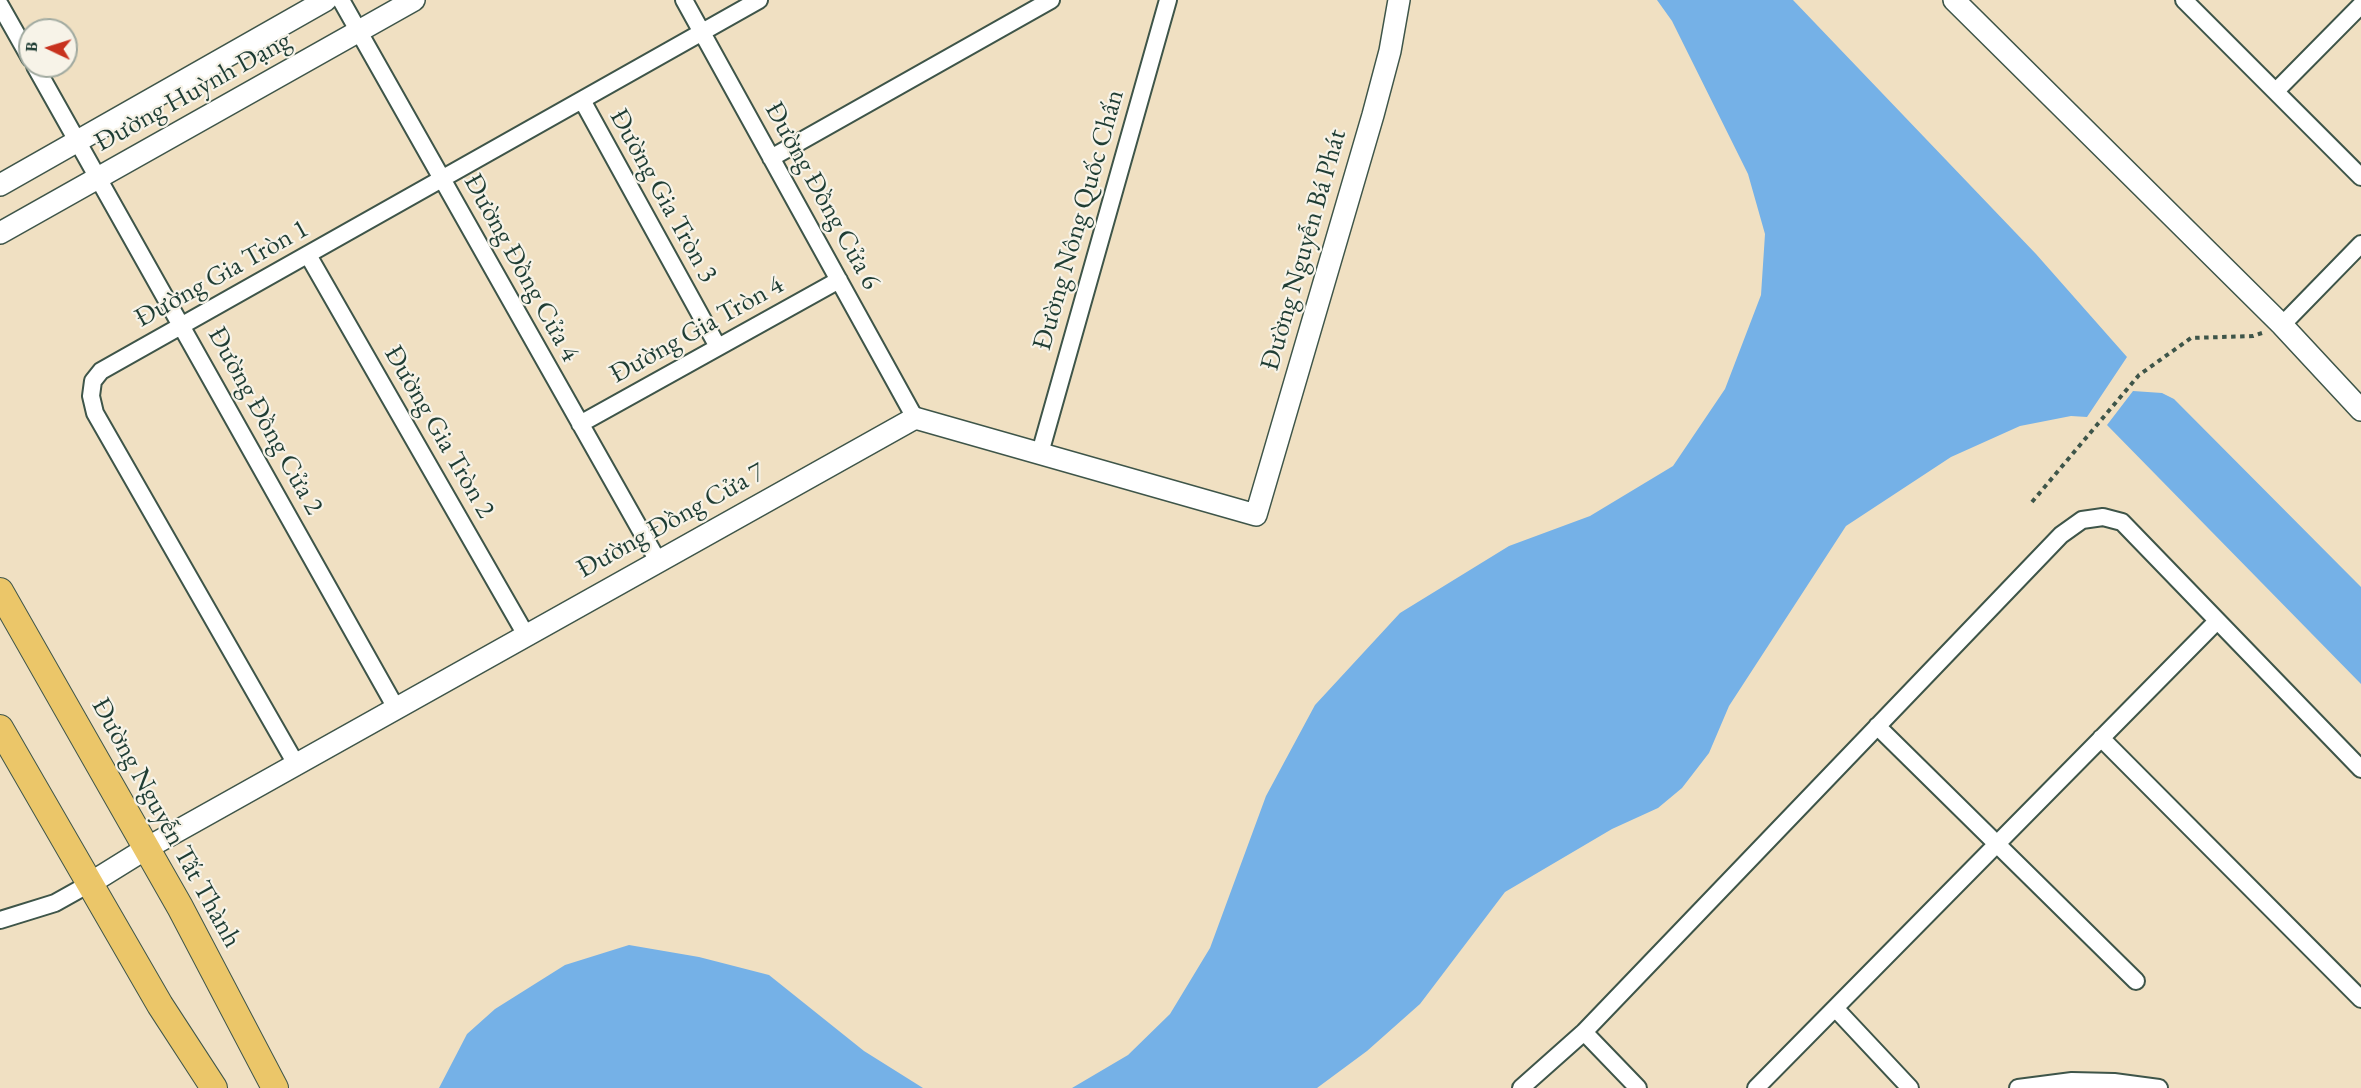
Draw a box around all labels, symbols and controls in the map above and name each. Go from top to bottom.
north arrow [18,18,78,78]
street label: Đường Huỳnh Dạng [89,25,297,159]
text: B [21,41,42,53]
street label: Đường Nông Quốc Chấn [1026,86,1132,354]
street label: Đường Đồng Cửa 6 [757,97,887,295]
street label: Đường Gia Tròn 3 [602,104,724,288]
street label: Đường Nguyễn Bá Phát [1254,126,1354,374]
street label: Đường Đồng Cửa 4 [456,169,586,367]
street label: Đường Gia Tròn 1 [130,213,314,335]
street label: Đường Gia Tròn 4 [605,269,789,391]
street label: Đường Đồng Cửa 2 [200,322,330,520]
street label: Đường Gia Tròn 2 [377,340,501,524]
street label: Đường Đồng Cửa 7 [572,456,770,586]
street label: Đường Nguyễn Tất Thành [84,693,248,953]

